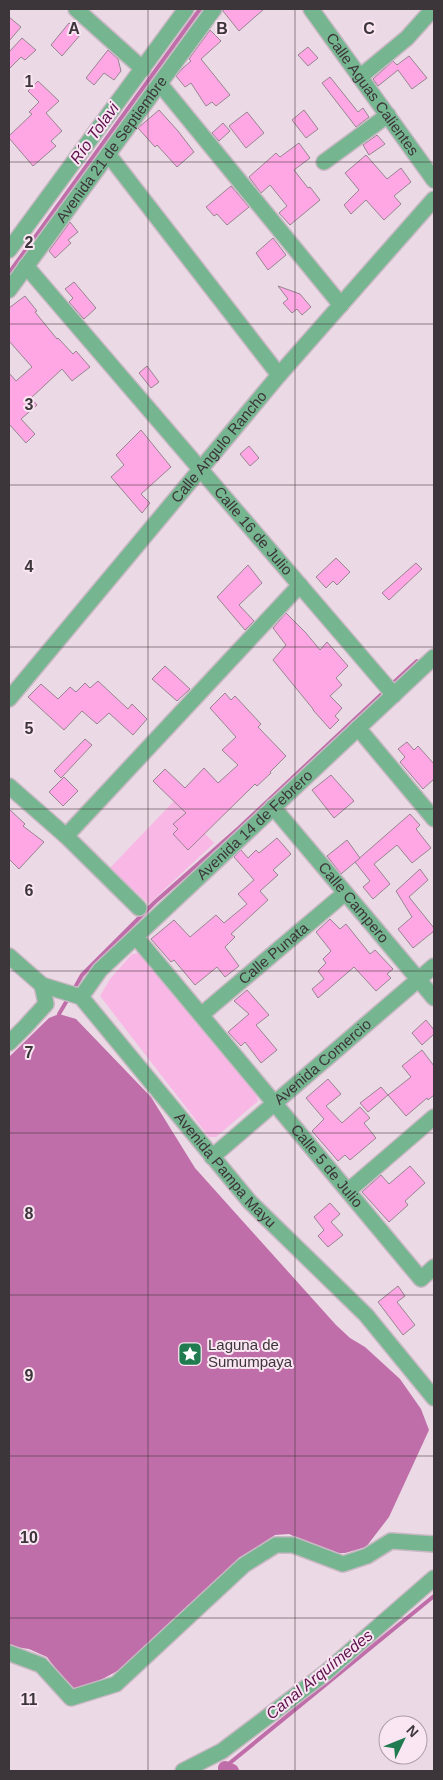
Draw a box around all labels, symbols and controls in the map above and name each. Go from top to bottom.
text: A [68,20,80,37]
text: B [216,20,228,37]
street label: Calle Aguas Calientes [322,29,424,159]
text: 1 [25,73,34,90]
street label: Avenida 21 de Septiembre [52,73,170,225]
water label: Río Tolavi [67,99,122,167]
text: 2 [25,234,34,251]
street label: Calle Angulo Rancho [167,387,270,506]
text: 3 [25,396,34,413]
street label: Calle 16 de Julio [211,483,296,578]
text: 4 [25,558,34,575]
text: 5 [25,720,34,737]
street label: Avenida 14 de Febrero [193,766,316,883]
street label: Calle Campero [315,859,393,946]
text: 6 [25,882,34,899]
street label: Calle Punata [235,919,312,987]
street label: Avenida Comercio [270,1015,374,1108]
text: 7 [25,1044,34,1061]
street label: Avenida Pampa Mayu [172,1109,280,1231]
street label: Calle 5 de Julio [288,1121,367,1210]
text: 8 [25,1205,34,1222]
place label: Laguna de Sumumpaya [208,1336,293,1370]
place icon: Laguna de Sumumpaya [177,1341,203,1367]
text: 9 [25,1367,34,1384]
text: 10 [20,1529,38,1546]
water label: Canal Arquímedes [263,1626,376,1723]
text: 11 [21,1691,38,1708]
north arrow [378,1715,428,1765]
text: N [403,1722,422,1740]

